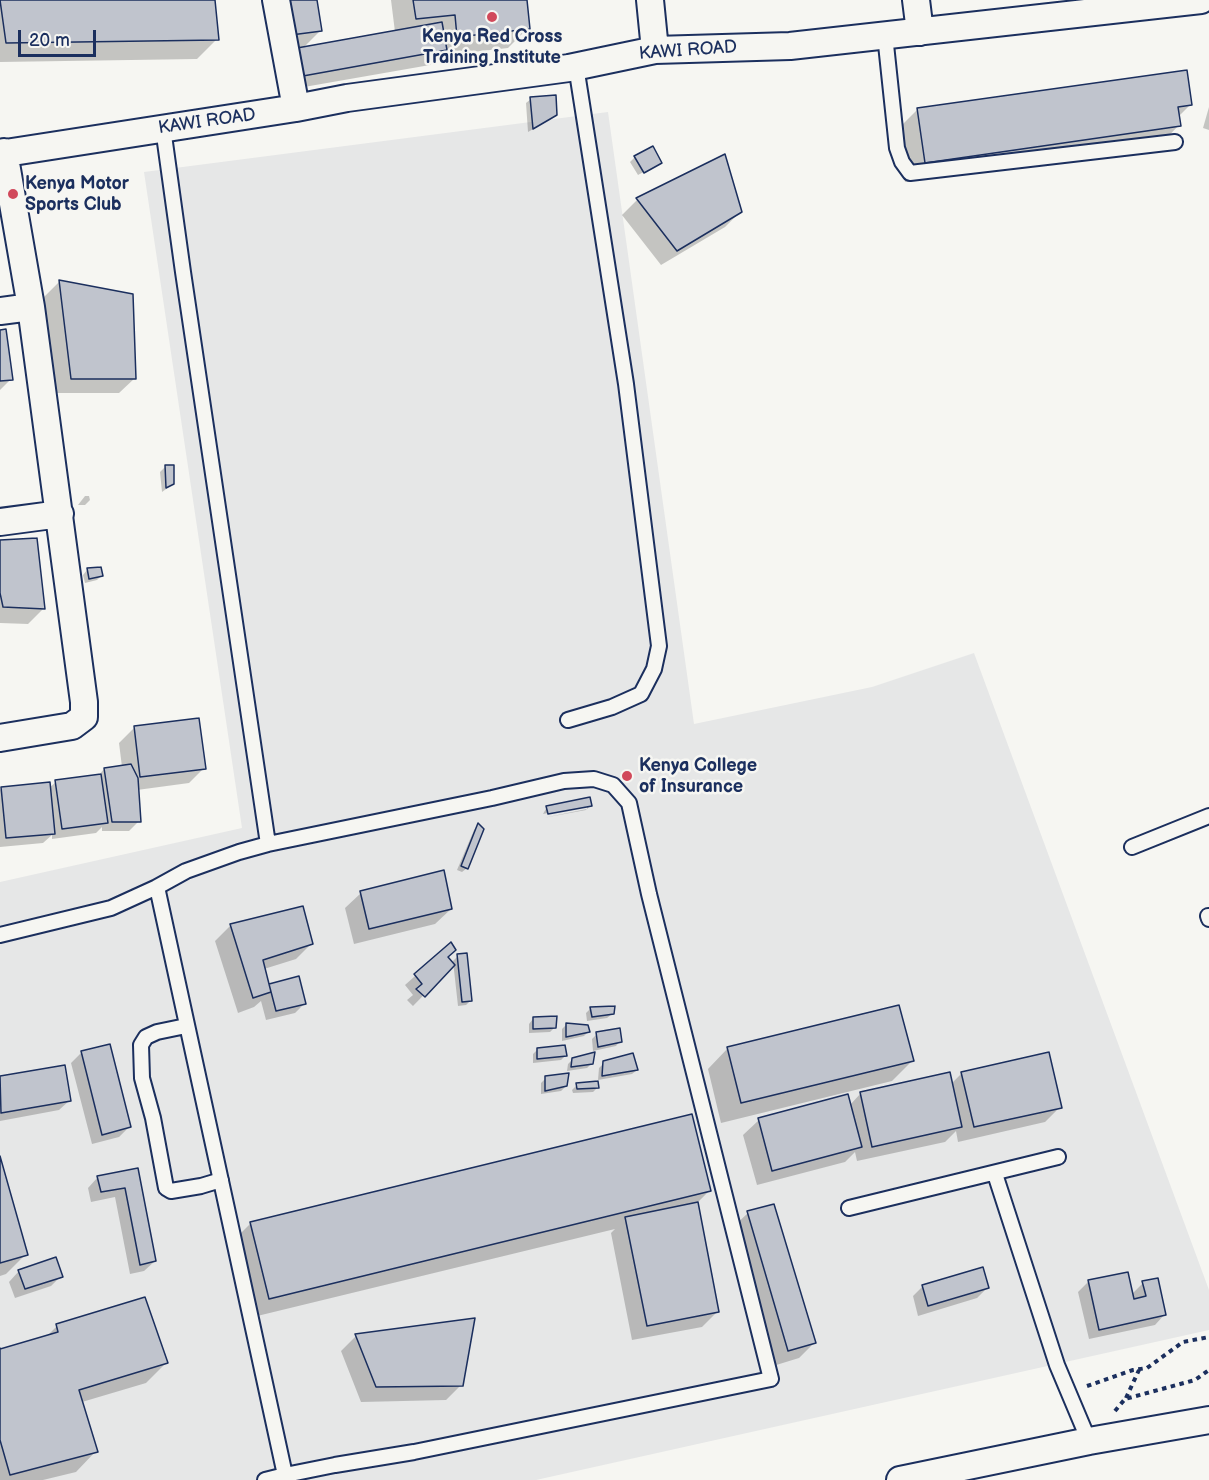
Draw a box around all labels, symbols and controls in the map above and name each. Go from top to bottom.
marker: Kenya Red Cross Training Institute [485,10,499,24]
scale bar [21,18,99,56]
place label: Kenya Red Cross Training Institute [422,26,562,68]
text: 20 m [29,30,70,51]
street label: KAWI ROAD [638,37,738,65]
street label: KAWI ROAD [157,104,257,140]
place label: Kenya Motor Sports Club [25,173,129,216]
marker: Kenya Motor Sports Club [6,187,20,201]
place label: Kenya College of Insurance [639,755,757,798]
marker: Kenya College of Insurance [620,769,634,783]

